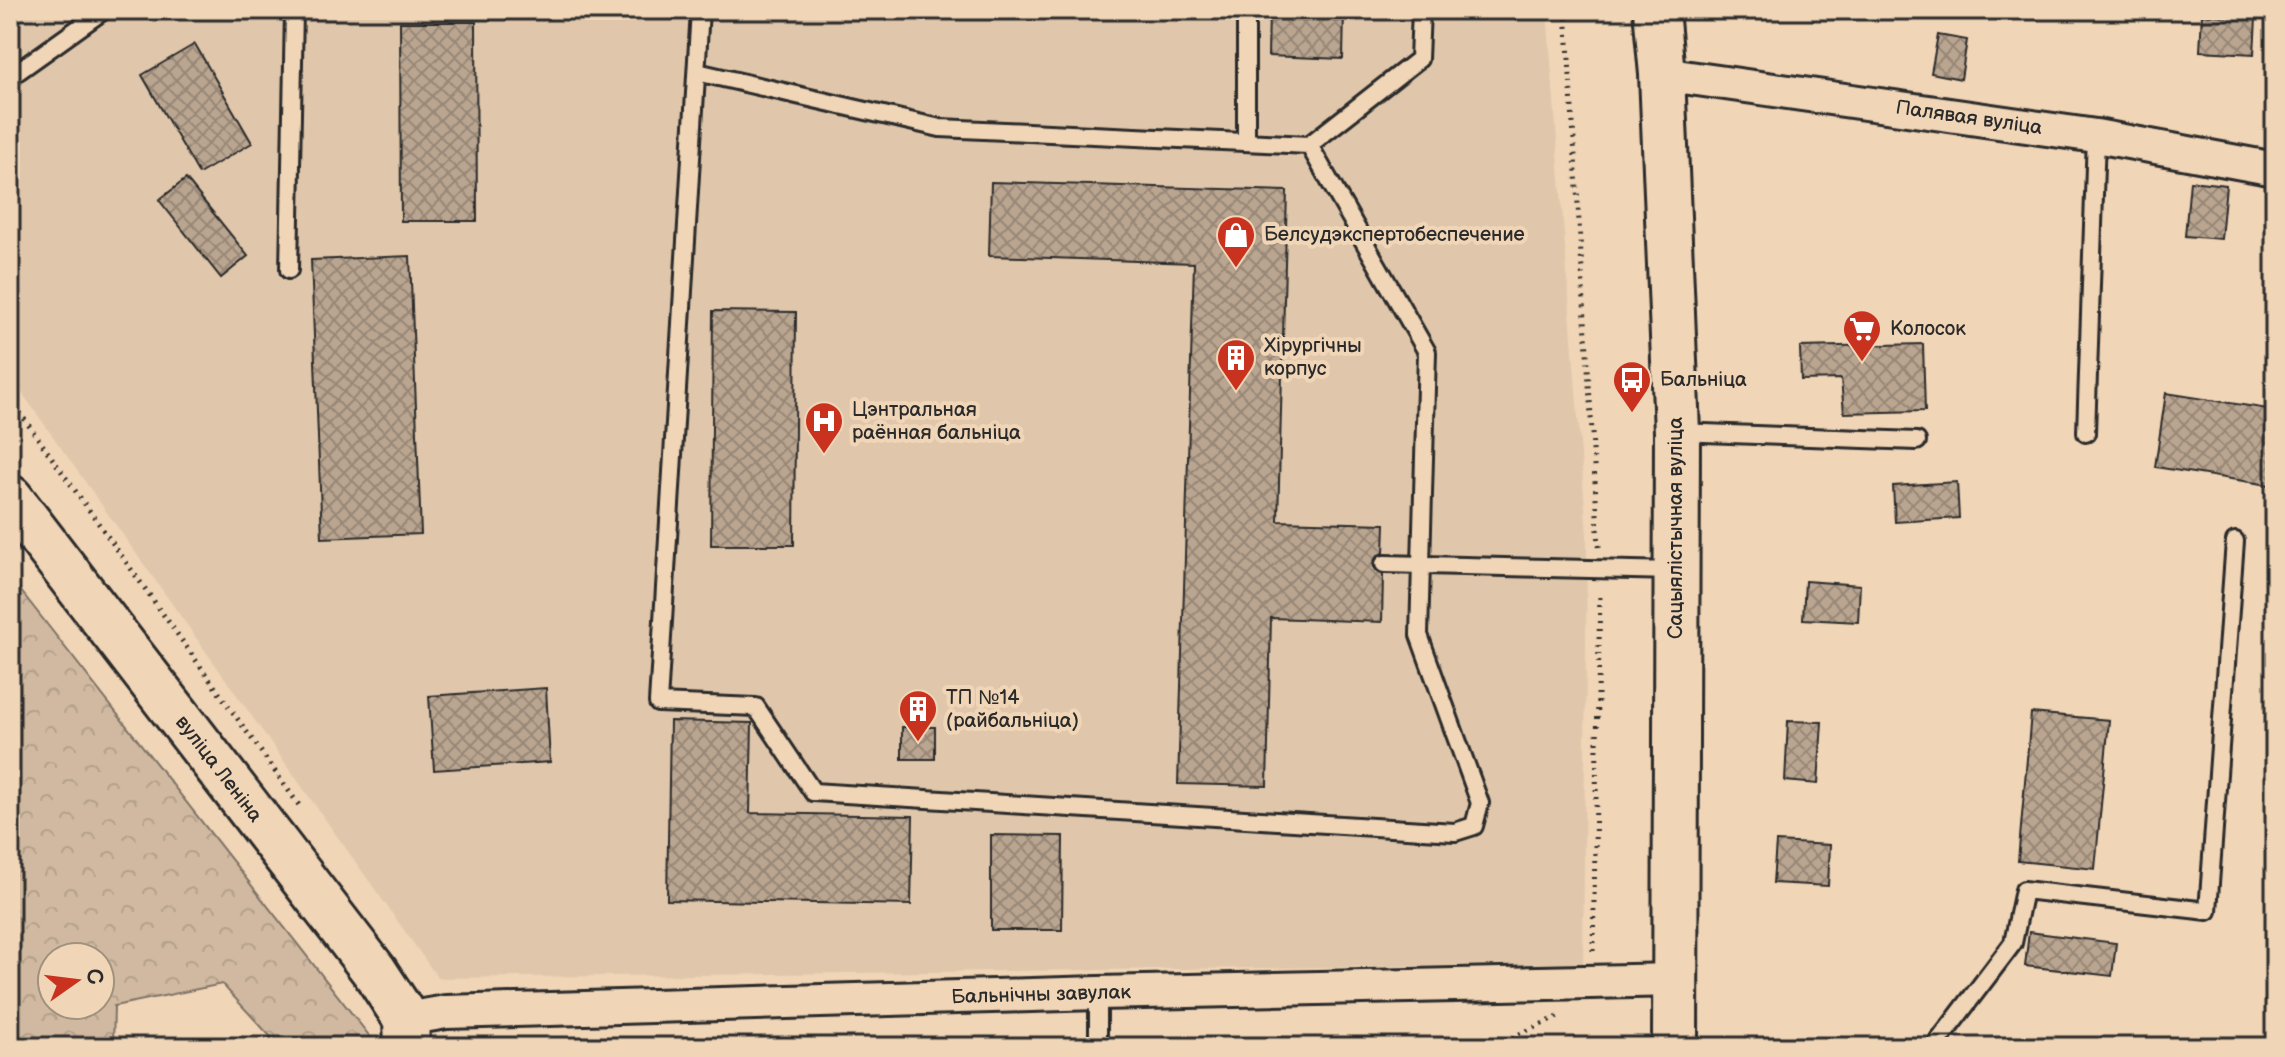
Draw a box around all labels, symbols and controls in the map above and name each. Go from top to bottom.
street label: Палявая вуліца [1894,96,2044,140]
shop icon: Белсудэкспертобеспечение [1215,214,1257,269]
place label: Белсудэкспертобеспечение [1264,223,1525,247]
supermarket icon: Колосок [1841,308,1883,363]
place label: Колосок [1890,317,1966,341]
place label: Хірургічны корпус [1264,334,1362,381]
building icon: Хірургічны корпус [1215,337,1257,392]
bus stop icon: Бальніца [1611,359,1653,414]
place label: Бальніца [1660,368,1747,392]
place label: Цэнтральная раённая бальніца [852,398,1021,445]
hospital icon: Цэнтральная раённая бальніца [803,400,845,455]
street label: Сацыялістычная вуліца [1664,417,1688,639]
place label: ТП №14 (райбальніца) [946,686,1079,733]
building icon: ТП №14 (райбальніца) [897,688,939,743]
street label: вуліца Леніна [170,711,267,827]
north arrow [36,941,116,1021]
text: С [79,966,109,987]
street label: Бальнічны завулак [951,980,1132,1009]

